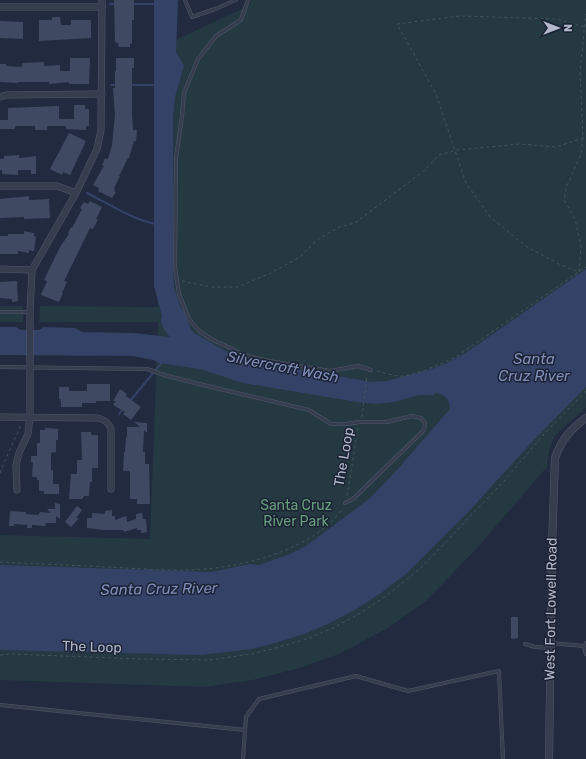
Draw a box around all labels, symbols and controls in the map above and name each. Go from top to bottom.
north arrow [538,8,578,48]
text: N [561,24,574,32]
water label: Silvercroft Wash [226,347,340,387]
water label: Santa Cruz River [498,350,571,385]
street label: The Loop [330,426,358,488]
park label: Santa Cruz River Park [260,497,332,530]
street label: West Fort Lowell Road [541,537,561,681]
water label: Santa Cruz River [100,579,219,599]
street label: The Loop [62,637,122,657]

